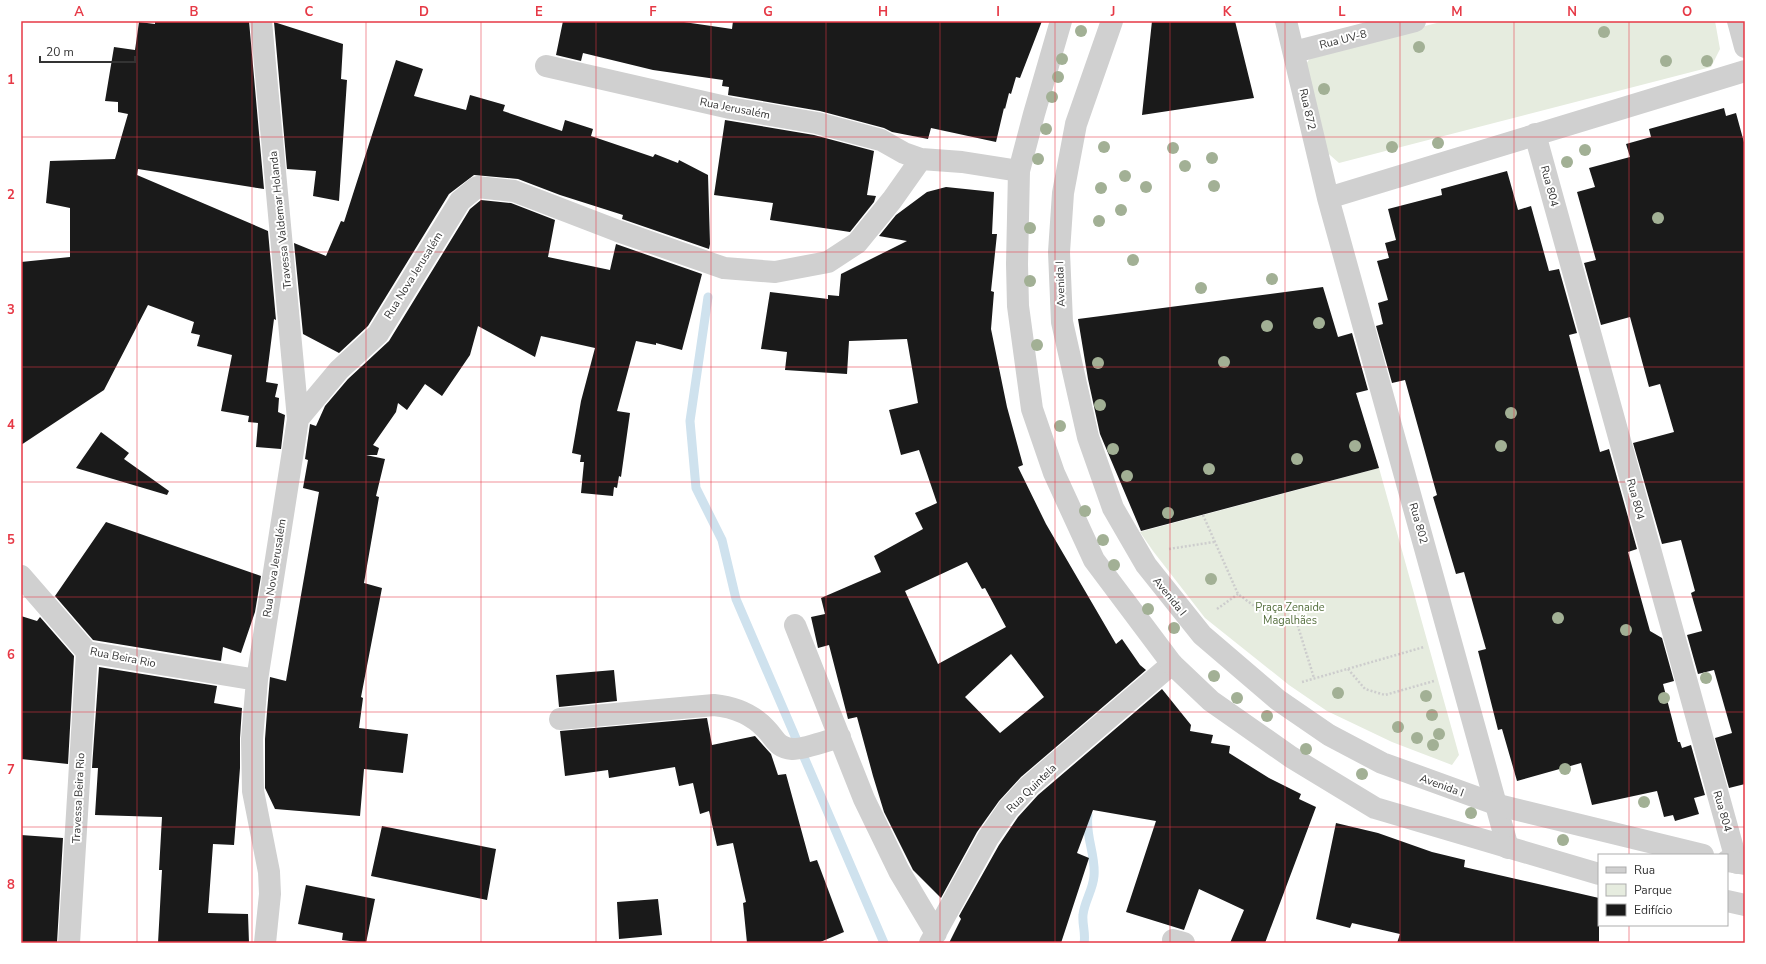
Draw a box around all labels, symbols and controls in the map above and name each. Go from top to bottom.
text: A [74,3,84,21]
text: B [190,3,199,21]
text: C [305,3,314,21]
text: D [419,3,429,21]
text: E [535,3,543,21]
text: F [649,3,657,21]
text: G [763,3,773,21]
text: H [878,3,888,21]
text: I [996,3,1000,21]
text: J [1110,3,1115,21]
text: K [1223,3,1232,21]
text: L [1338,3,1346,21]
text: M [1451,3,1463,21]
text: N [1567,3,1577,21]
text: O [1682,3,1692,21]
street label: Rua UV-8 [1318,26,1369,53]
scale bar [40,38,135,64]
text: 20 m [46,44,74,60]
text: 1 [7,71,15,89]
street label: Rua 872 [1295,87,1320,131]
street label: Rua Jerusalém [698,94,771,123]
street label: Travessa Valdemar Holanda [266,150,295,290]
street label: Rua 804 [1537,164,1562,209]
text: 2 [7,186,15,204]
street label: Rua Nova Jerusalém [381,229,446,322]
street label: Avenida I [1052,261,1069,307]
text: 3 [7,301,15,319]
text: 4 [7,416,15,434]
street label: Rua 804 [1623,477,1648,522]
street label: Rua 802 [1406,501,1432,545]
street label: Rua Nova Jerusalém [259,518,290,618]
text: 5 [7,531,15,549]
street label: Avenida I [1149,574,1190,619]
park label: Praça Zenaide Magalhães [1255,600,1325,628]
street label: Rua Beira Rio [89,644,157,671]
text: 6 [7,646,15,664]
street label: Travessa Beira Rio [69,752,88,844]
text: 7 [7,761,15,779]
street label: Rua Quintela [1003,761,1060,816]
street label: Avenida I [1418,771,1466,800]
street label: Rua 804 [1710,789,1736,834]
legend [1598,854,1728,926]
text: Rua [1634,862,1655,878]
text: 8 [7,876,15,894]
text: Parque [1634,882,1672,898]
text: Edifício [1634,902,1673,918]

